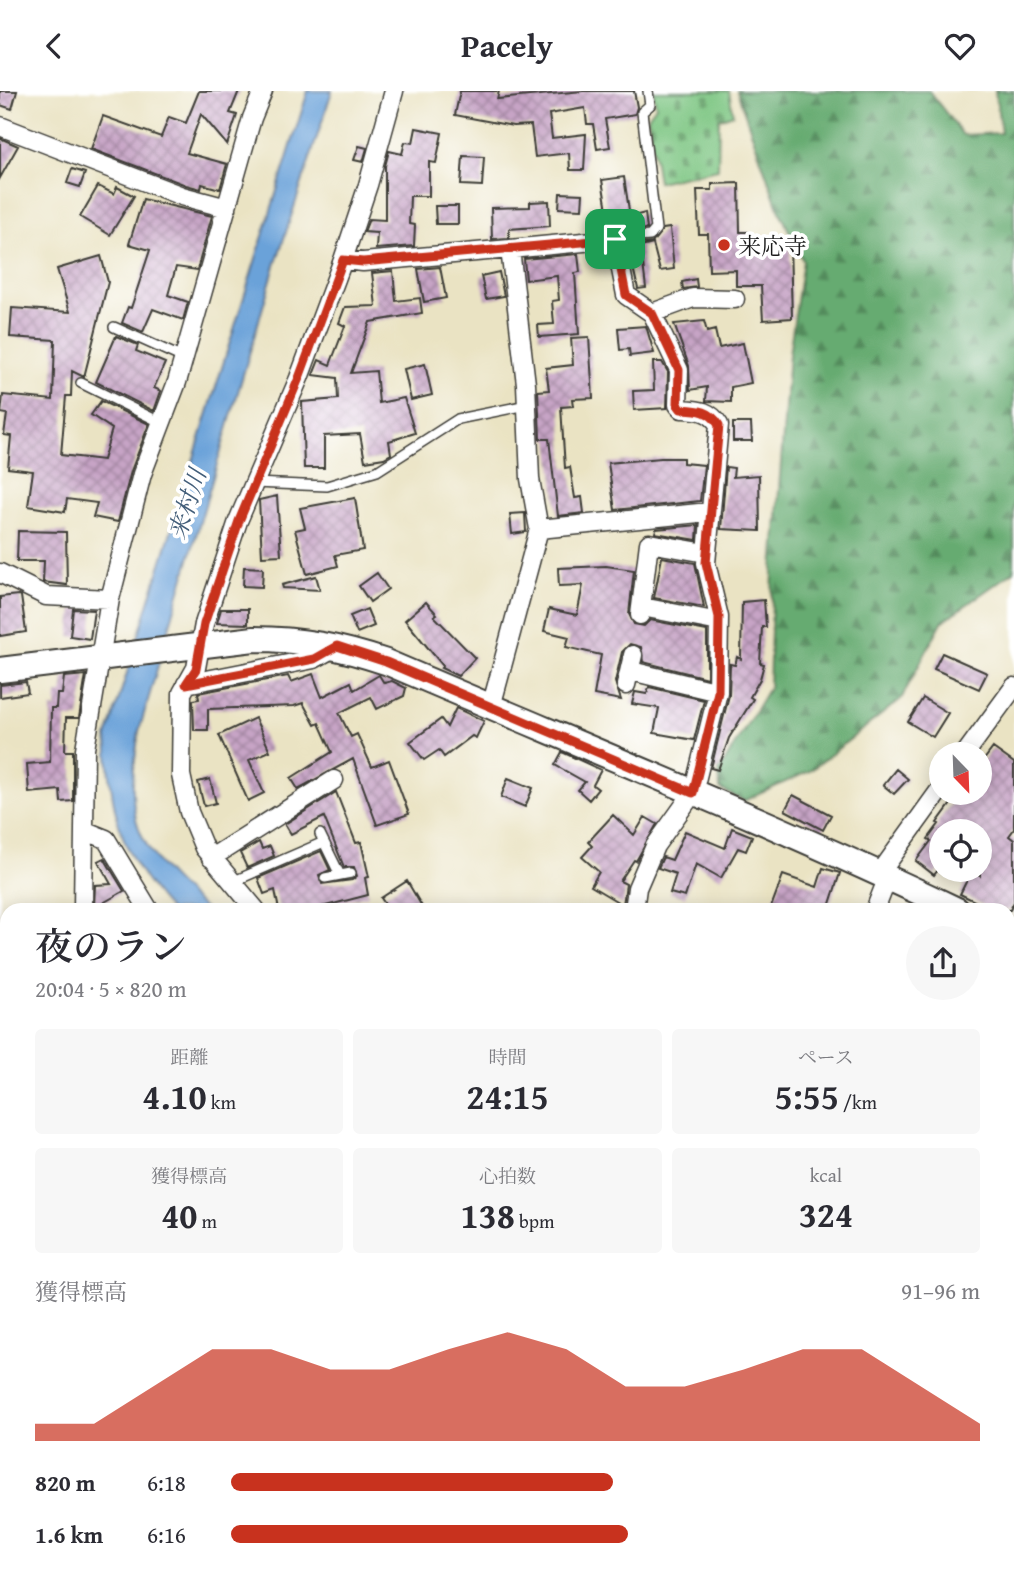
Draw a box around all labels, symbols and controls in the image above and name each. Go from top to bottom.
text: Pacely [461,22,553,69]
icon: back [35,27,73,65]
icon: heart [941,27,979,65]
pin [585,209,645,269]
icon: arrive [596,220,634,258]
place label: 来応寺 [738,229,807,262]
marker: 来応寺 [716,237,732,253]
water label: 来村川 [159,462,216,544]
north arrow [929,742,992,805]
map controls [929,742,992,882]
button: locate [929,819,992,882]
text: 夜のラン [35,918,187,974]
button: share [906,926,980,1000]
text: 20:04 · 5 × 820 m [35,972,187,1005]
text: 距離 [170,1043,208,1071]
text: 時間 [488,1043,527,1071]
text: ペース [798,1043,854,1071]
text: 4.10 [142,1071,207,1122]
text: 24:15 [466,1071,549,1122]
text: 5:55 [775,1071,839,1122]
text: km [207,1088,236,1116]
text: /km [839,1088,877,1116]
text: kcal [810,1161,842,1189]
text: 獲得標高 [151,1162,227,1190]
text: 心拍数 [479,1162,536,1190]
text: 324 [799,1189,853,1240]
text: 40 [161,1190,197,1241]
text: 138 [460,1190,515,1241]
text: m [197,1207,217,1235]
text: bpm [515,1207,555,1235]
text: 91–96 m [901,1274,980,1307]
text: 獲得標高 [35,1275,127,1308]
text: 820 m [35,1466,96,1499]
text: 6:18 [147,1466,186,1499]
text: 1.6 km [35,1518,103,1551]
text: 6:16 [147,1518,186,1551]

